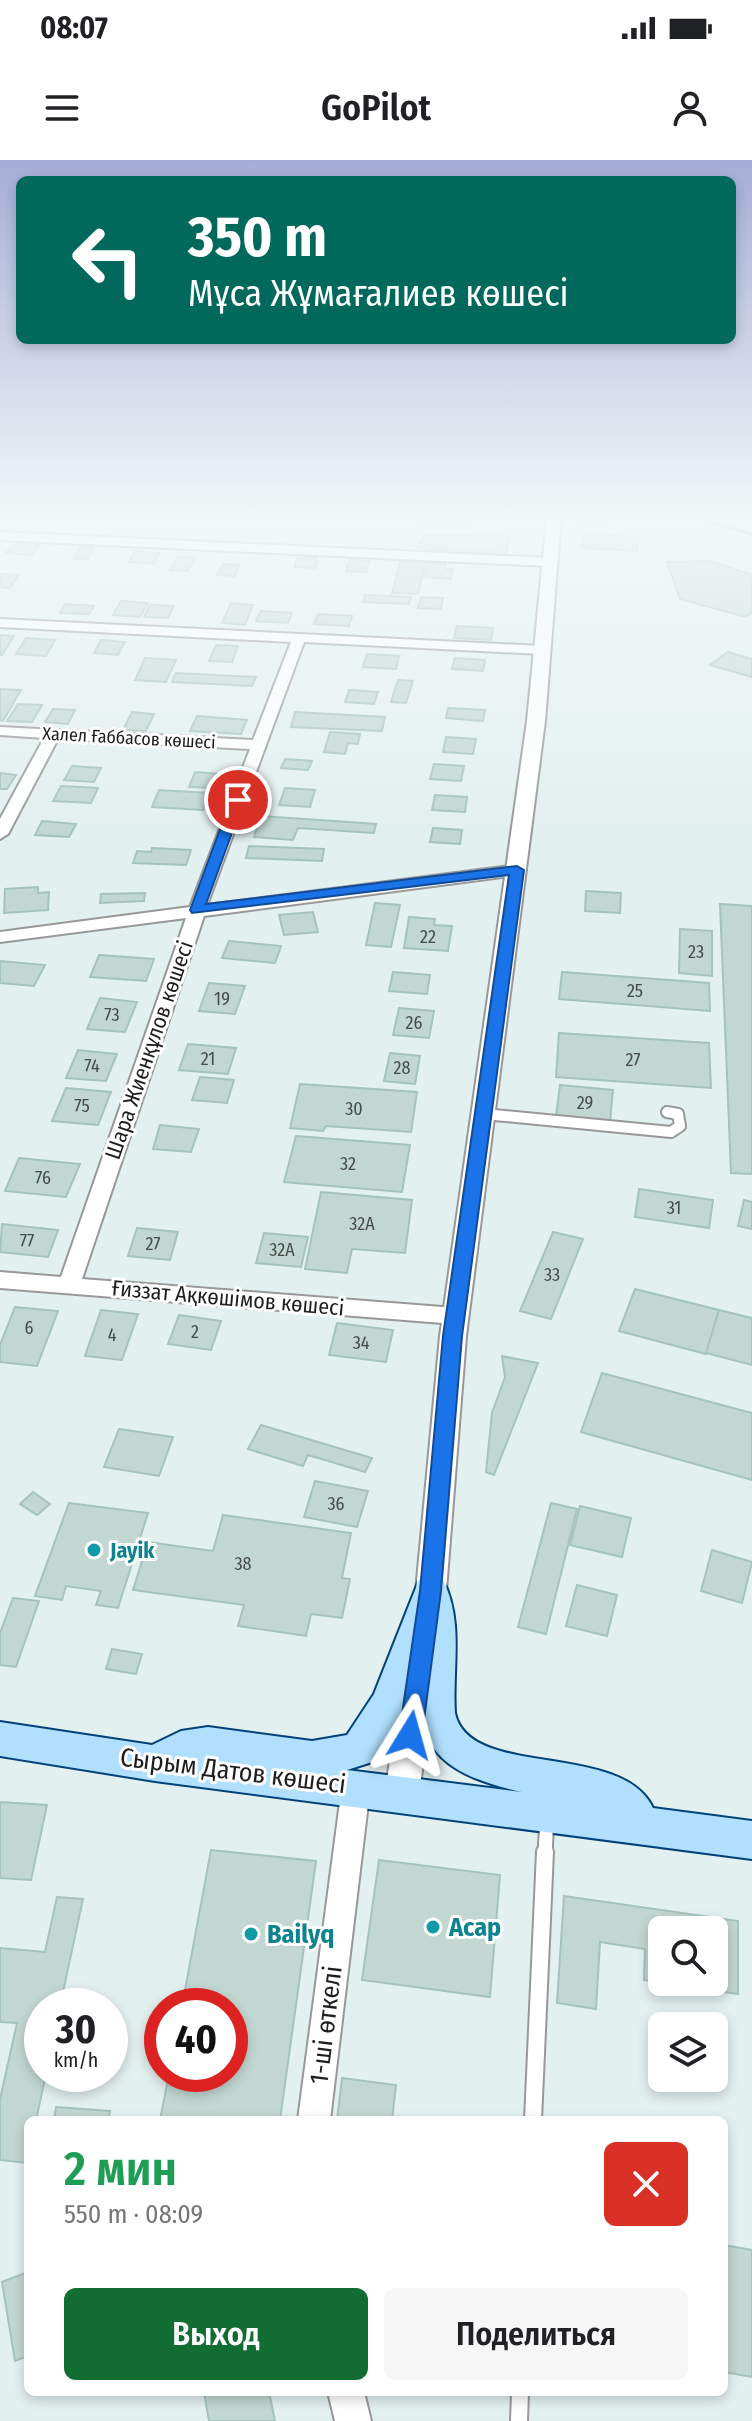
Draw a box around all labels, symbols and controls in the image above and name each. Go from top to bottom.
text: 08:07 [40,10,108,46]
icon: menu [40,86,84,130]
text: GoPilot [321,86,431,130]
icon: person [668,86,712,130]
text: 350 m [188,204,327,271]
icon: left [56,208,160,312]
text: Мұса Жұмағалиев көшесі [188,272,569,316]
street label: Халел Ғаббасов көшесі [42,722,216,754]
pin [204,766,272,834]
icon: arrive [216,778,260,822]
house number: 22 [420,926,436,948]
street label: Шара Жиенқұлов көшесі [99,937,199,1163]
house number: 23 [688,941,704,963]
house number: 25 [627,980,643,1002]
house number: 19 [214,988,230,1010]
house number: 73 [104,1004,120,1026]
house number: 26 [406,1012,423,1034]
house number: 21 [201,1048,215,1070]
house number: 27 [625,1049,641,1071]
house number: 74 [84,1055,100,1077]
house number: 28 [394,1057,410,1079]
house number: 29 [577,1092,593,1114]
house number: 75 [74,1095,90,1117]
house number: 30 [345,1098,363,1120]
house number: 32 [340,1153,356,1175]
house number: 76 [35,1167,51,1189]
house number: 31 [667,1197,681,1219]
house number: 32А [349,1213,375,1235]
house number: 77 [20,1230,34,1252]
house number: 27 [145,1233,161,1255]
house number: 32А [269,1239,295,1261]
house number: 33 [544,1264,560,1286]
street label: Ғиззат Ақкөшімов көшесi [111,1274,345,1322]
house number: 6 [25,1317,34,1339]
house number: 2 [191,1321,199,1343]
house number: 4 [108,1324,117,1346]
house number: 34 [353,1332,370,1354]
house number: 36 [327,1493,345,1515]
place label: Jayik [109,1537,155,1564]
marker: Jayik [85,1541,103,1559]
house number: 38 [234,1553,252,1575]
position arrow [368,1693,452,1777]
street label: Сырым Датов көшесі [118,1742,348,1800]
place label: Асар [448,1912,501,1943]
map controls [648,1916,728,2092]
button: search [648,1916,728,1996]
marker: Асар [424,1918,442,1936]
place label: Bailyq [267,1919,334,1950]
marker: Bailyq [242,1925,260,1943]
street label: 1-ші өткелі [303,1964,349,2086]
speed limit sign: 40 [144,1988,248,2092]
text: 30 [56,2006,96,2054]
button: layers [648,2012,728,2092]
text: km/h [54,2048,98,2072]
text: 2 мин [64,2140,177,2198]
button: close [604,2142,688,2226]
text: 550 m · 08:09 [64,2199,203,2230]
button: Выход [64,2288,368,2380]
button: Поделиться [384,2288,688,2380]

